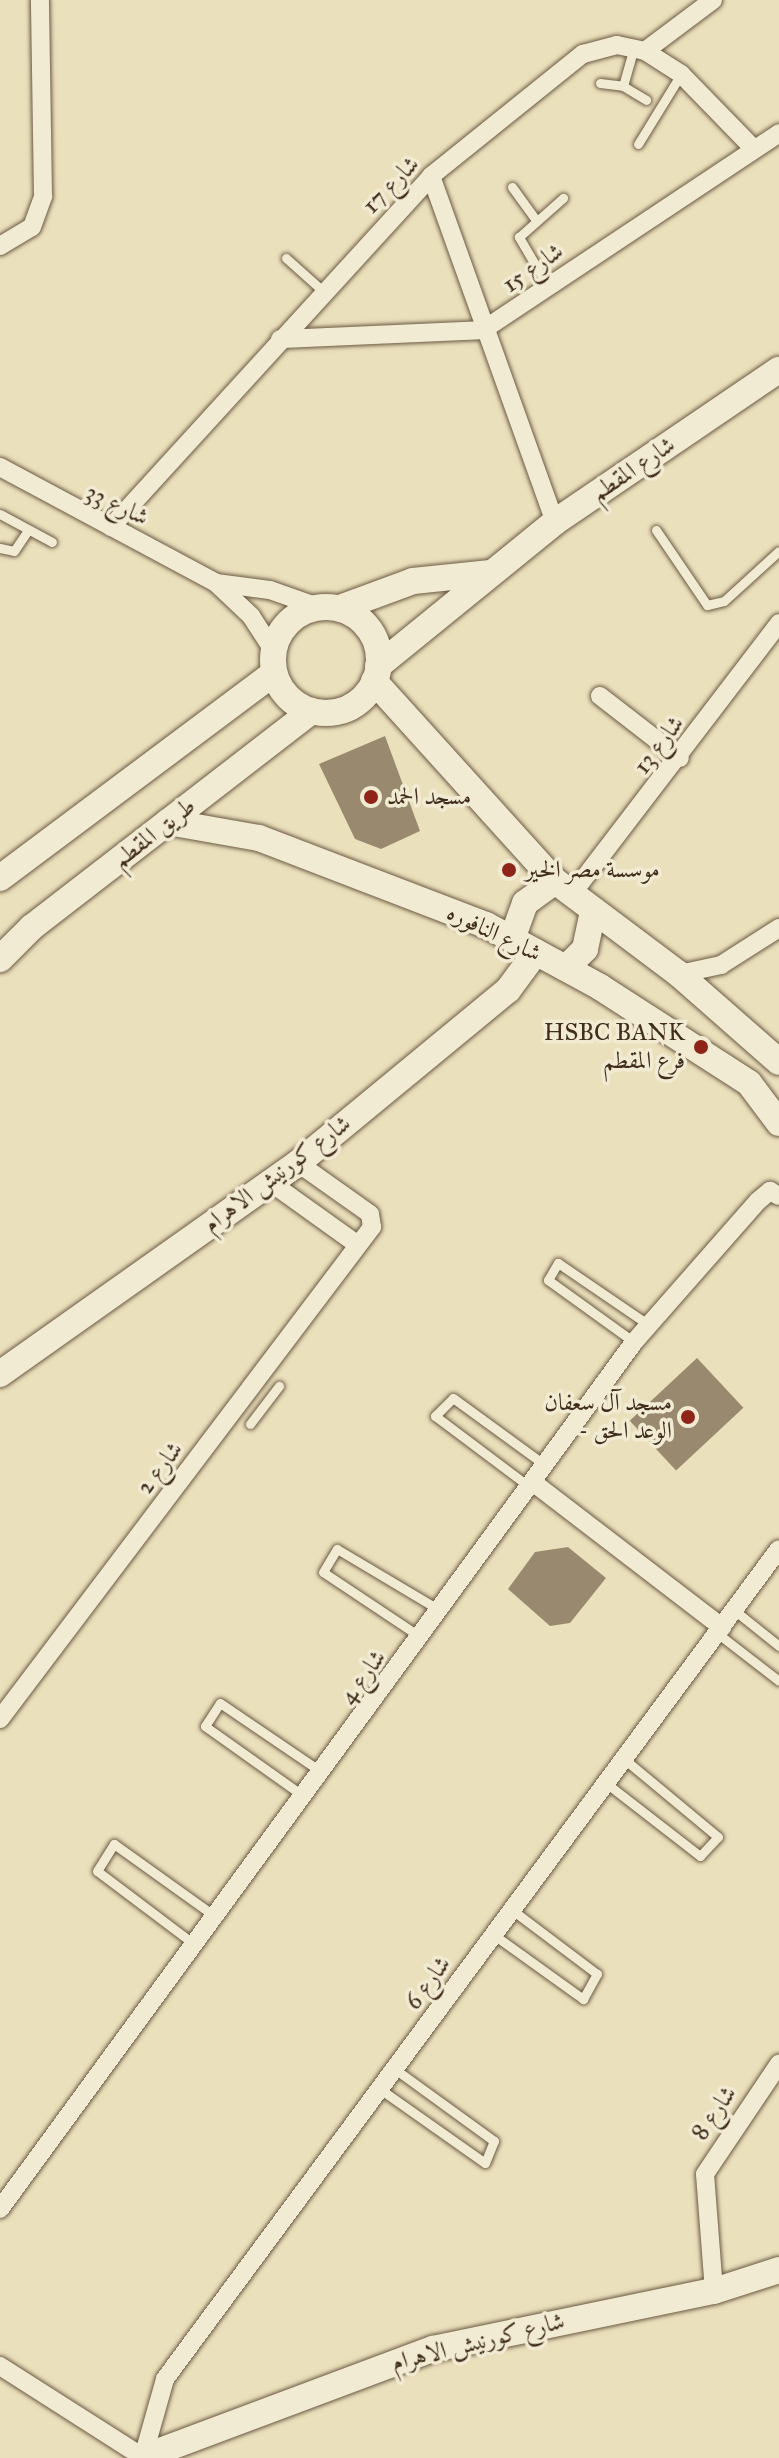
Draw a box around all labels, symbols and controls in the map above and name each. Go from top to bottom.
street label: شارع 17 [357,150,425,220]
street label: شارع 15 [497,237,569,299]
street label: شارع المقطم [585,430,681,508]
street label: شارع 33 [81,478,153,532]
street label: شارع 13 [628,710,690,780]
place label: مسجد الحمد [387,783,471,811]
marker: مسجد الحمد [362,788,380,806]
street label: طريق المقطم [107,792,201,874]
place label: موسسة مصر الخير [525,856,660,884]
marker: موسسة مصر الخير [500,861,518,879]
street label: شارع النافوره [442,898,546,968]
place label: HSBC BANK فرع المقطم [544,1019,685,1075]
marker: HSBC BANK فرع المقطم [692,1038,710,1056]
street label: شارع كورنيش الاهرام [198,1109,356,1239]
place label: مسجد آل سعفان - الوعد الحق [544,1389,672,1445]
marker: مسجد آل سعفان - الوعد الحق [679,1408,697,1426]
street label: شارع 2 [131,1436,189,1500]
street label: شارع 4 [334,1644,392,1710]
street label: شارع 6 [399,1951,457,2015]
street label: شارع 8 [685,2080,743,2146]
street label: شارع كورنيش الاهرام [388,2307,568,2377]

